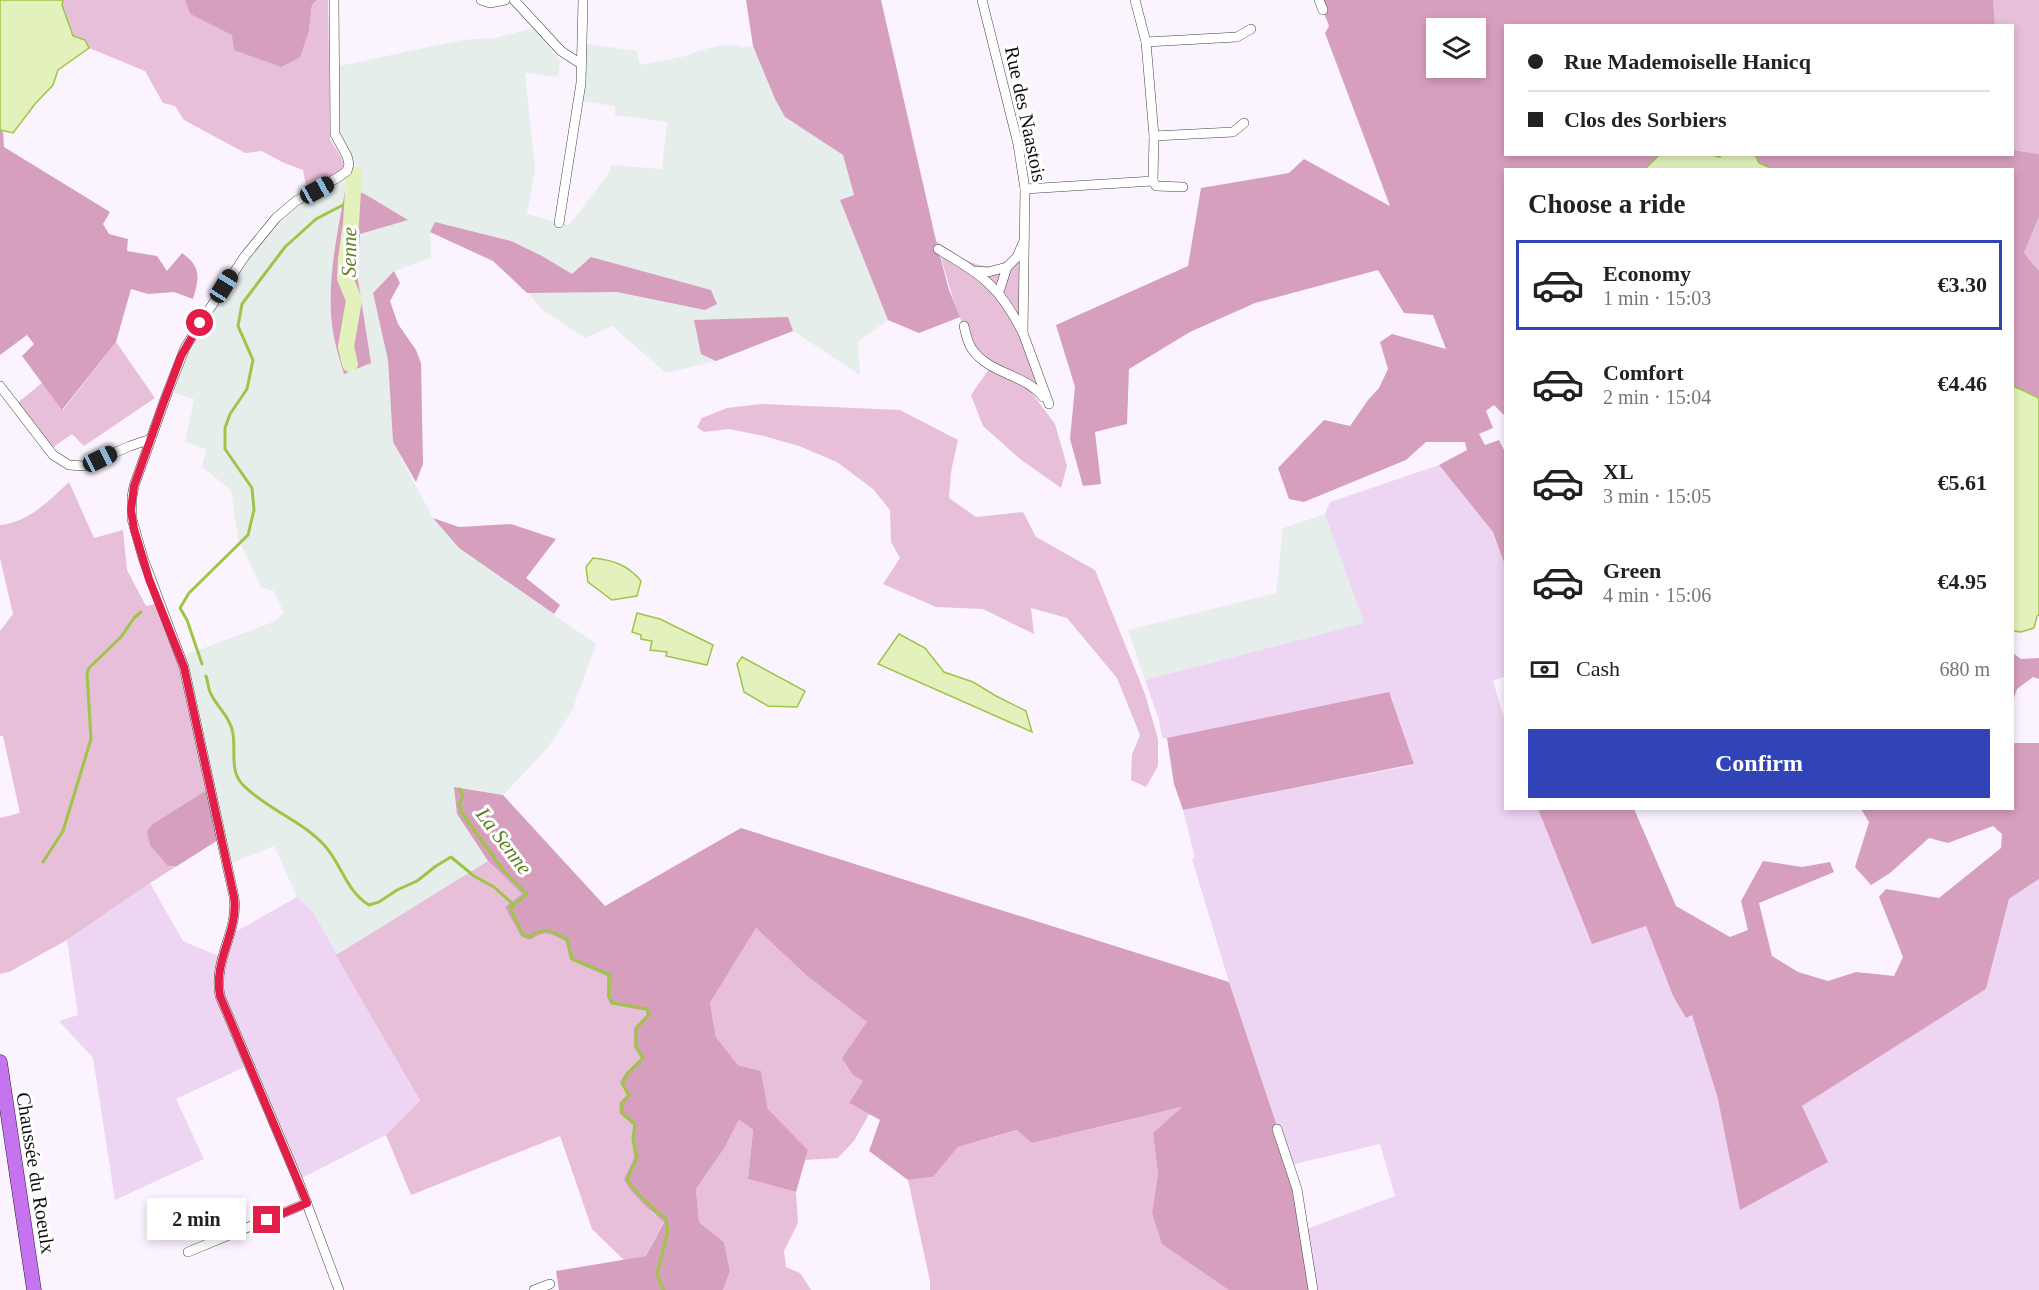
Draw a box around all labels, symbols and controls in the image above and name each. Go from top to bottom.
map controls [1426,18,1486,78]
button: layers [1426,18,1486,78]
street label: Rue des Naastois [1001,44,1051,184]
text: Rue Mademoiselle Hanicq [1564,49,1811,74]
text: Clos des Sorbiers [1564,107,1727,132]
car [297,173,337,207]
text: Choose a ride [1528,189,1686,219]
water label: Senne [337,227,361,277]
icon: car [1531,258,1585,312]
text: Economy [1603,261,1691,286]
car [207,266,241,306]
text: €3.30 [1938,272,1987,297]
text: 1 min · 15:03 [1603,287,1711,309]
route start [186,309,213,336]
icon: car [1531,357,1585,411]
text: Comfort [1603,360,1684,385]
text: €4.46 [1938,371,1987,396]
text: 2 min · 15:04 [1603,386,1711,408]
car [80,443,120,475]
icon: car [1531,456,1585,510]
text: XL [1603,459,1634,484]
text: €5.61 [1938,470,1987,495]
text: 3 min · 15:05 [1603,485,1711,507]
icon: car [1531,555,1585,609]
text: Green [1603,558,1661,583]
text: €4.95 [1938,569,1987,594]
text: 4 min · 15:06 [1603,584,1711,606]
icon: cash [1528,653,1561,686]
text: Cash [1576,656,1620,681]
text: 680 m [1939,658,1990,680]
button: Confirm [1528,729,1990,798]
water label: La Senne [470,802,537,879]
street label: Chaussée du Roeulx [12,1091,60,1255]
callout: 2 min [147,1199,246,1241]
route end [253,1206,280,1233]
text: 2 min [172,1208,221,1230]

